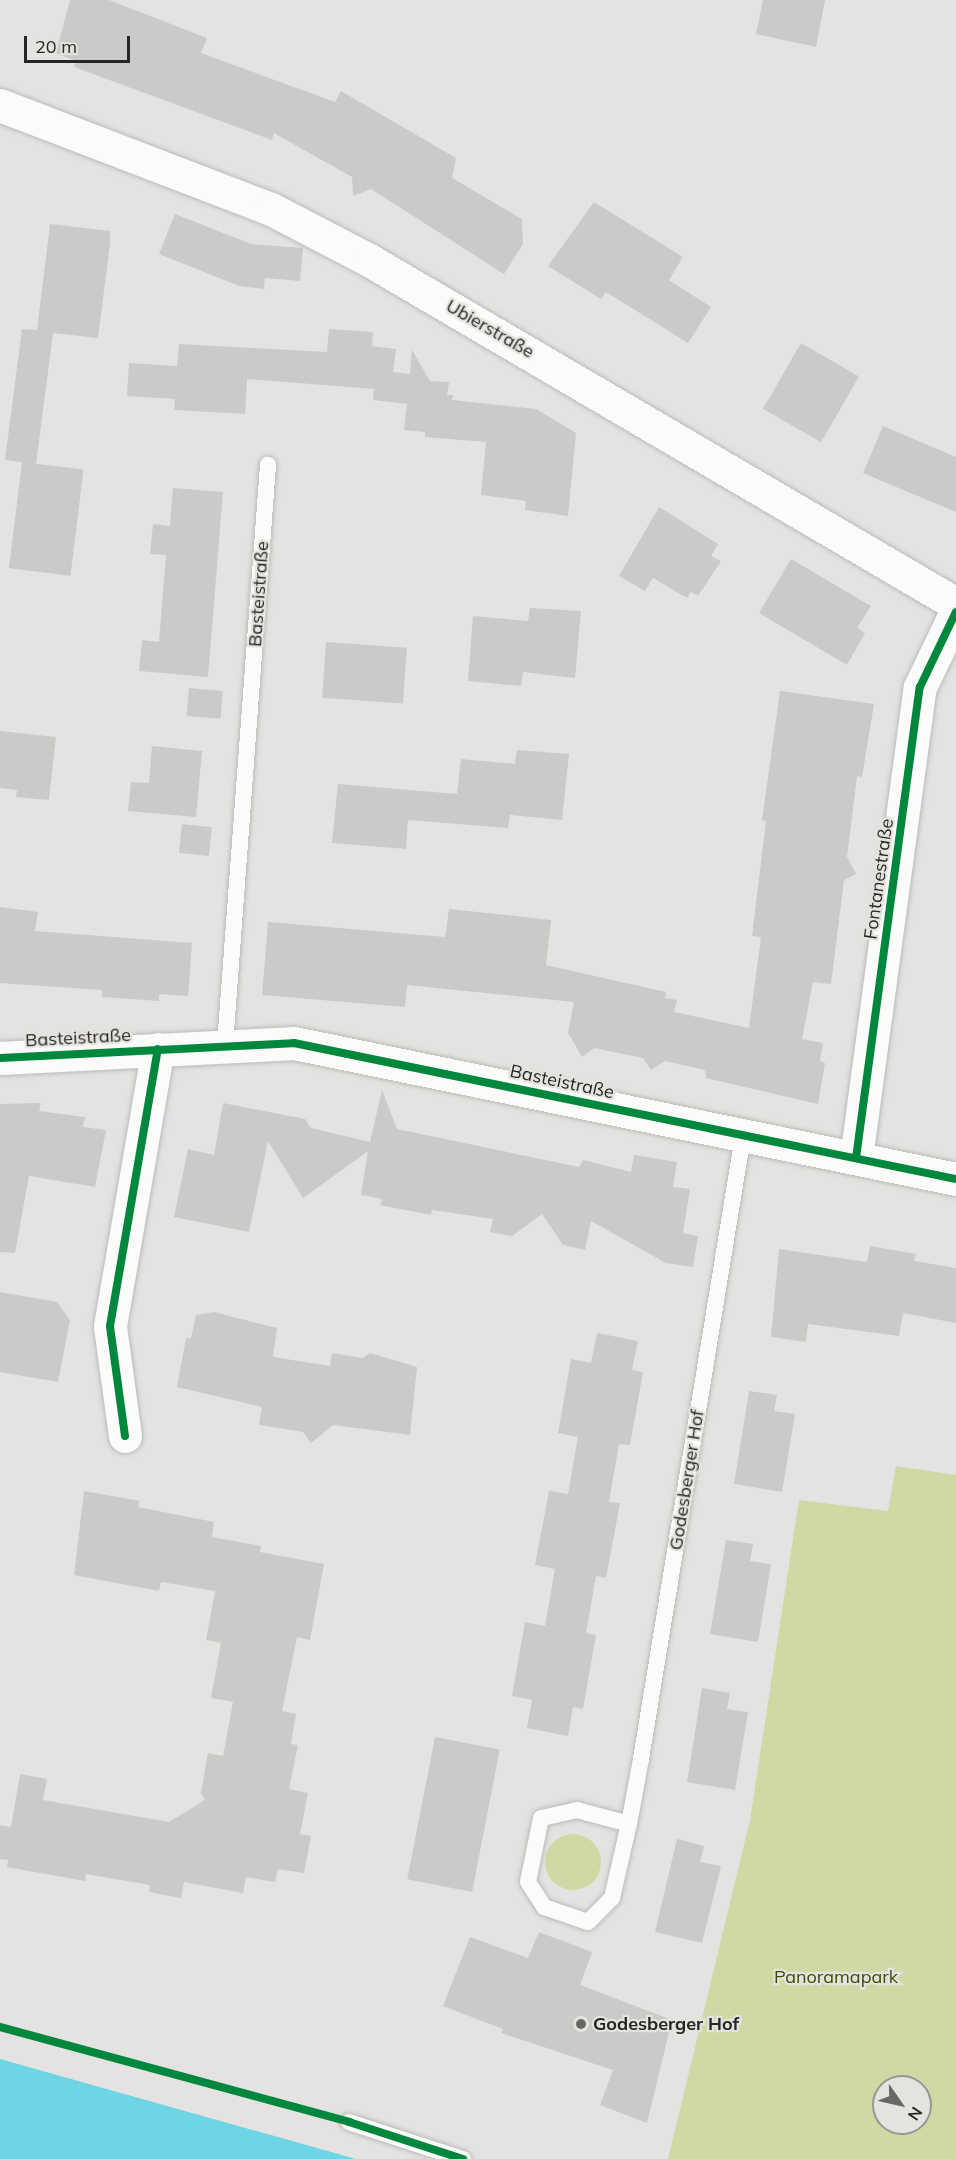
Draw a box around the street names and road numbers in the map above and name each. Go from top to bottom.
street label: Ubierstraße [442,295,538,363]
street label: Basteistraße [245,541,273,647]
street label: Fontanestraße [860,817,898,941]
street label: Basteistraße [25,1024,131,1052]
street label: Basteistraße [508,1060,616,1104]
street label: Godesberger Hof [665,1408,709,1552]

